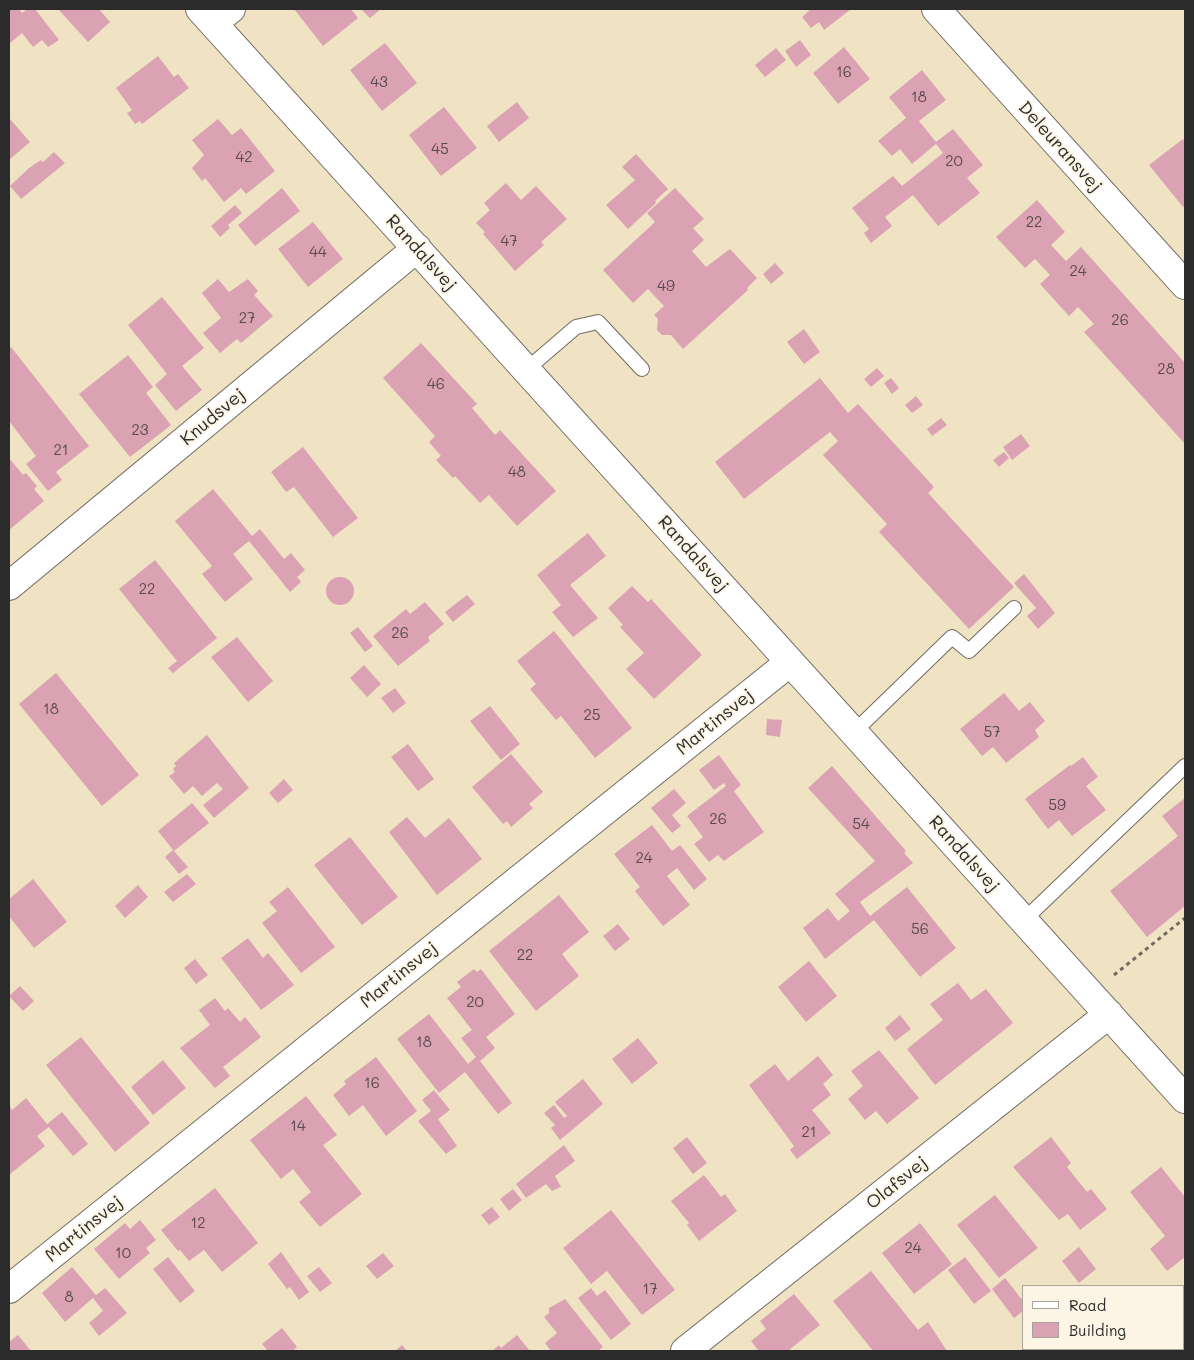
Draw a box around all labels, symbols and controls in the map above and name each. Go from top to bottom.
house number: 16 [836,63,852,81]
house number: 43 [370,73,388,91]
house number: 18 [911,88,927,106]
street label: Deleuransvej [1014,97,1106,197]
house number: 45 [431,140,449,158]
house number: 42 [235,148,253,166]
house number: 20 [945,152,963,170]
street label: Randalsvej [381,210,461,296]
house number: 22 [1026,213,1042,231]
house number: 47 [500,232,518,250]
house number: 44 [309,243,327,261]
house number: 24 [1069,262,1087,280]
house number: 49 [657,277,675,295]
house number: 27 [239,309,255,327]
house number: 26 [1111,311,1129,329]
house number: 28 [1157,360,1175,378]
house number: 46 [427,375,445,393]
street label: Knudsvej [176,384,250,450]
house number: 23 [131,421,149,439]
house number: 21 [53,441,69,459]
house number: 48 [508,463,526,481]
street label: Randalsvej [653,511,733,597]
house number: 22 [139,580,155,598]
house number: 26 [391,624,409,642]
street label: Martinsvej [672,684,758,760]
house number: 18 [43,700,59,718]
house number: 25 [583,706,601,724]
house number: 57 [983,723,1001,741]
house number: 59 [1048,796,1066,814]
house number: 26 [709,810,727,828]
street label: Randalsvej [924,811,1004,897]
house number: 54 [852,815,870,833]
house number: 24 [635,849,653,867]
house number: 56 [911,920,929,938]
street label: Martinsvej [356,937,442,1013]
house number: 22 [517,946,533,964]
house number: 20 [466,993,484,1011]
house number: 18 [416,1033,432,1051]
house number: 16 [364,1074,380,1092]
house number: 14 [290,1117,306,1135]
house number: 21 [801,1123,817,1141]
street label: Olafsvej [862,1152,932,1214]
street label: Martinsvej [41,1191,127,1267]
house number: 12 [190,1214,206,1232]
house number: 24 [904,1239,922,1257]
house number: 10 [115,1244,131,1262]
house number: 17 [642,1280,658,1298]
legend [1022,1285,1184,1350]
house number: 8 [64,1288,74,1306]
text: Road [1069,1295,1106,1315]
text: Building [1069,1320,1126,1340]

